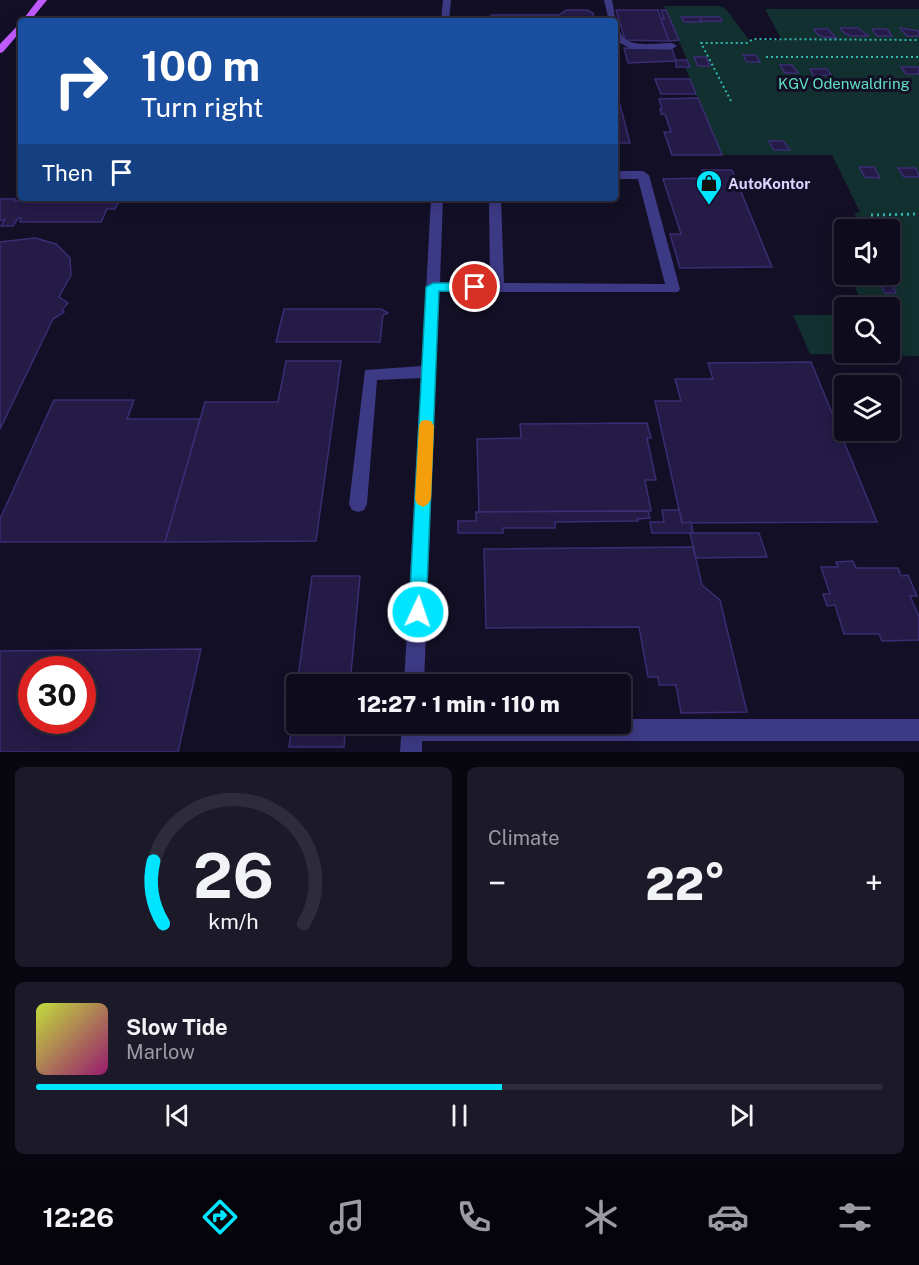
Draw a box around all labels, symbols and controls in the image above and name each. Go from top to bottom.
text: 100 m [141,41,260,90]
icon: right [42,42,120,120]
park label: KGV Odenwaldring [778,75,910,92]
text: Turn right [141,91,264,123]
icon: arrive [105,156,138,189]
text: Then [42,160,93,186]
shop icon: AutoKontor [694,168,724,206]
place label: AutoKontor [728,175,810,192]
map controls [834,219,900,441]
button: sound [834,219,900,285]
pin [449,261,500,312]
icon: arrive [458,270,491,303]
button: search [834,297,900,363]
button: layers [834,375,900,441]
position arrow [386,580,450,644]
speed limit sign: 30 [18,656,96,734]
text: 12:27 · 1 min · 110 m [357,691,560,717]
text: Climate [488,826,560,850]
text: 26 [193,839,274,912]
text: 22° [645,857,726,910]
text: − [488,864,506,902]
text: + [865,864,883,902]
text: km/h [208,909,259,934]
text: Slow Tide [126,1014,228,1040]
text: Marlow [126,1040,195,1064]
icon: previous [161,1099,194,1132]
icon: pause [443,1099,476,1132]
icon: next [725,1099,758,1132]
icon: directions [199,1196,241,1238]
icon: music [326,1196,368,1238]
icon: phone [453,1196,495,1238]
icon: climate [580,1196,622,1238]
icon: car [707,1196,749,1238]
icon: filters [834,1196,876,1238]
text: 12:26 [43,1201,114,1233]

